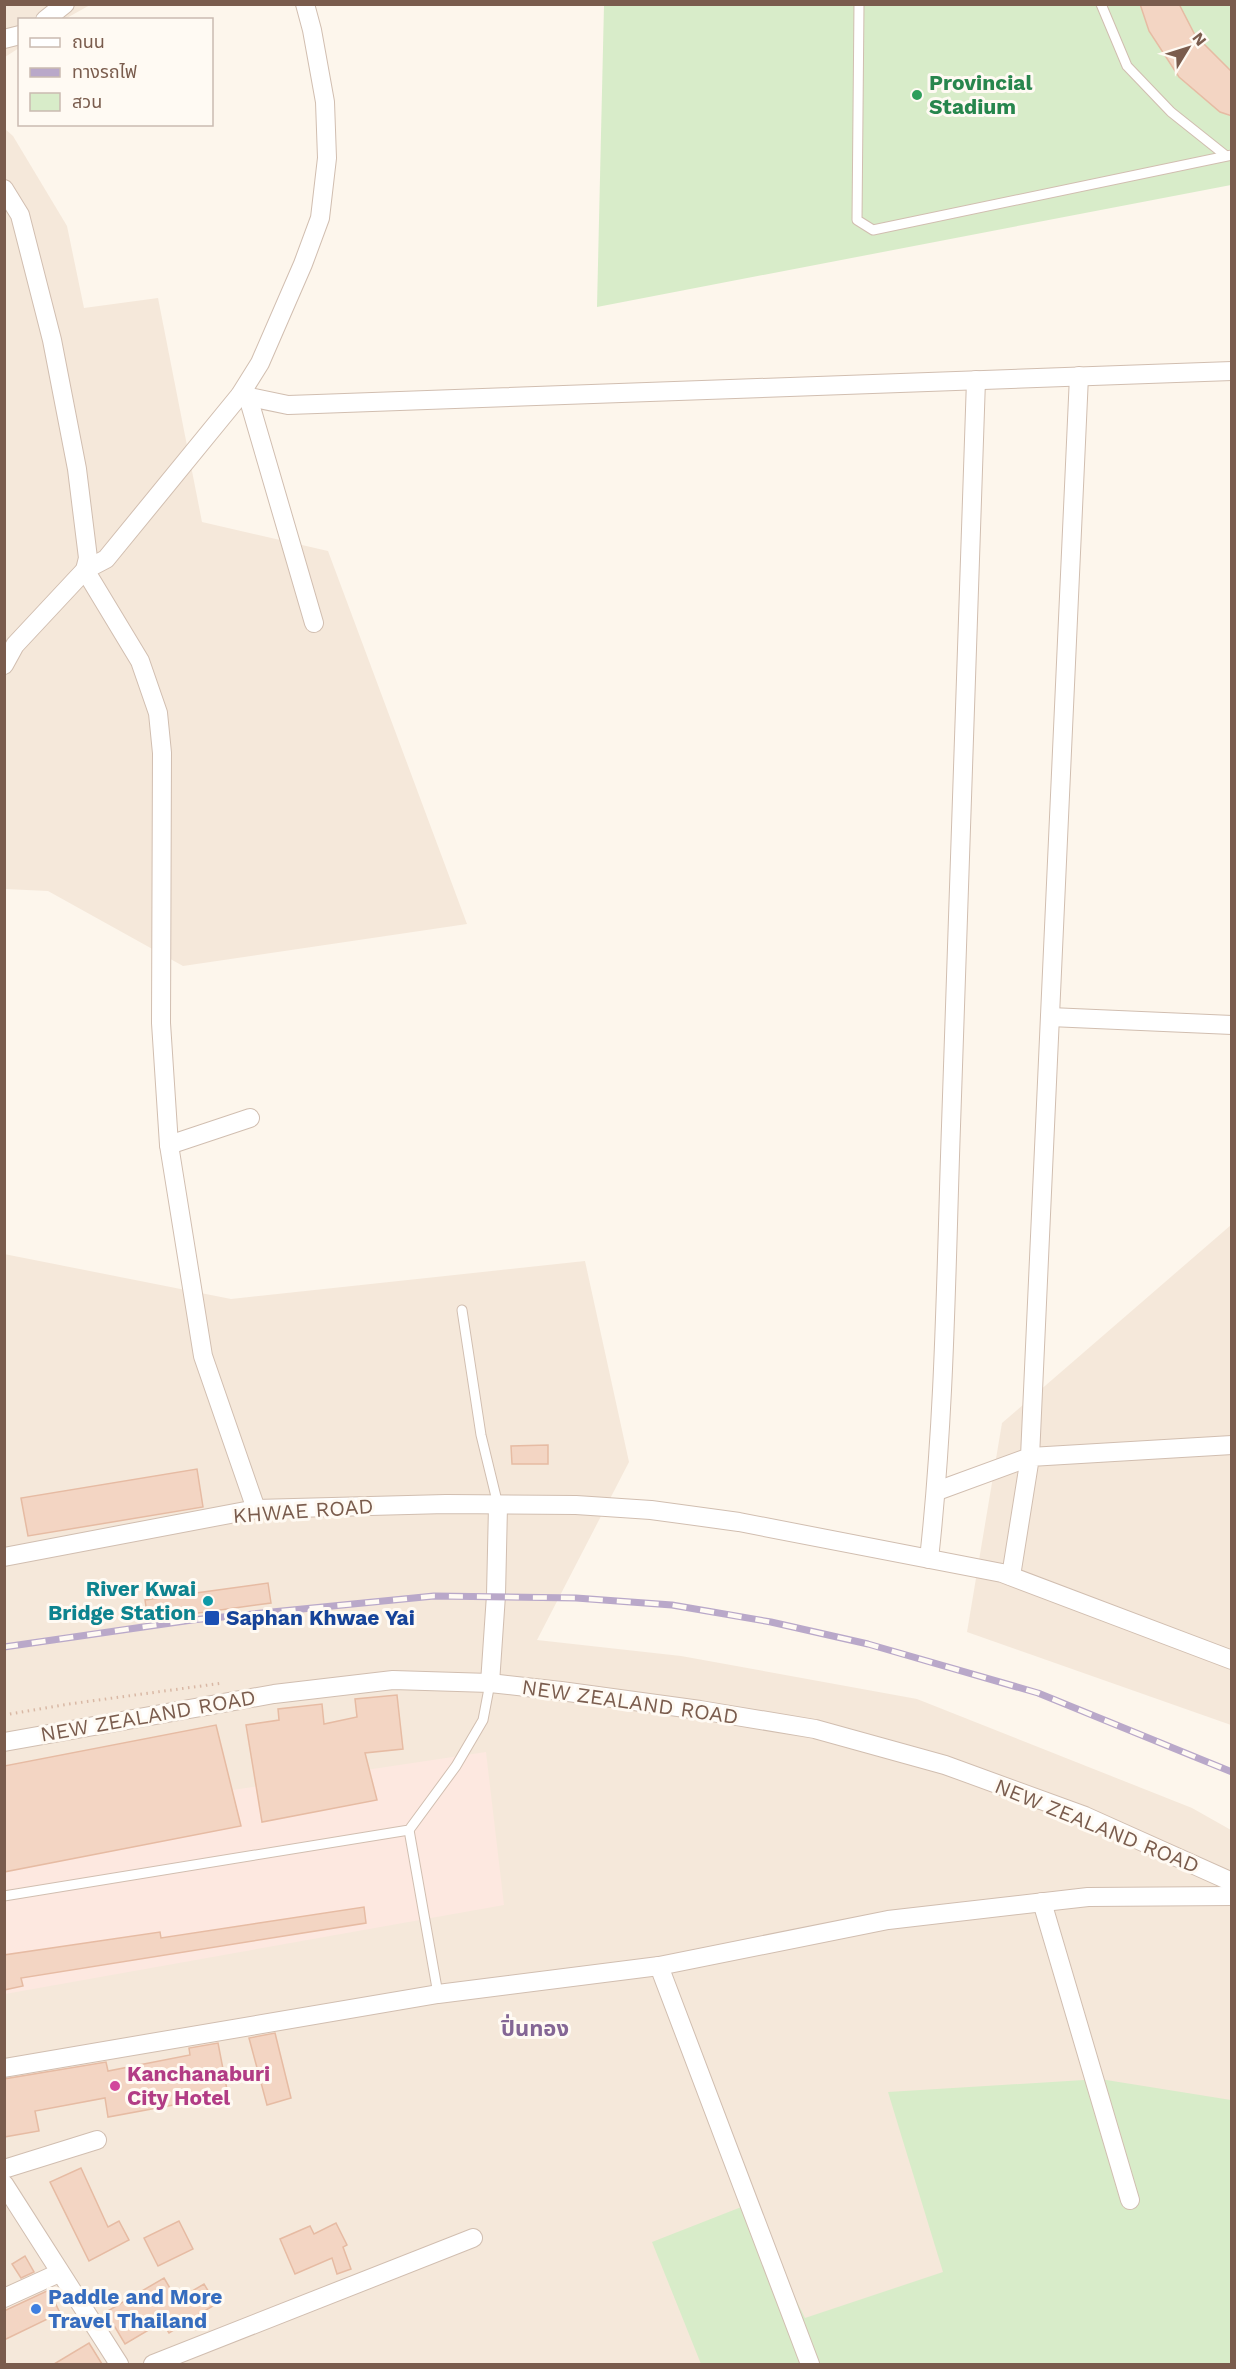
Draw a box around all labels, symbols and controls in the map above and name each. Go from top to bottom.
legend [18,18,213,126]
north arrow [1158,18,1218,78]
text: N [1188,29,1211,50]
text: ถนน [72,31,105,52]
text: ทางรถไฟ [72,61,137,82]
place label: Provincial Stadium [929,70,1032,119]
marker: Provincial Stadium [910,88,924,102]
text: สวน [72,91,102,112]
street label: KHWAE ROAD [232,1493,374,1528]
place label: River Kwai Bridge Station [48,1576,196,1625]
marker: River Kwai Bridge Station [201,1594,215,1608]
place label: Saphan Khwae Yai [226,1605,415,1630]
marker: Saphan Khwae Yai [203,1609,221,1627]
street label: NEW ZEALAND ROAD [520,1674,740,1729]
street label: NEW ZEALAND ROAD [38,1684,258,1747]
street label: NEW ZEALAND ROAD [991,1773,1203,1878]
district label: ปิ่นทอง [500,2014,569,2041]
place label: Kanchanaburi City Hotel [127,2061,270,2110]
marker: Kanchanaburi City Hotel [108,2079,122,2093]
place label: Paddle and More Travel Thailand [48,2284,223,2333]
marker: Paddle and More Travel Thailand [29,2302,43,2316]

